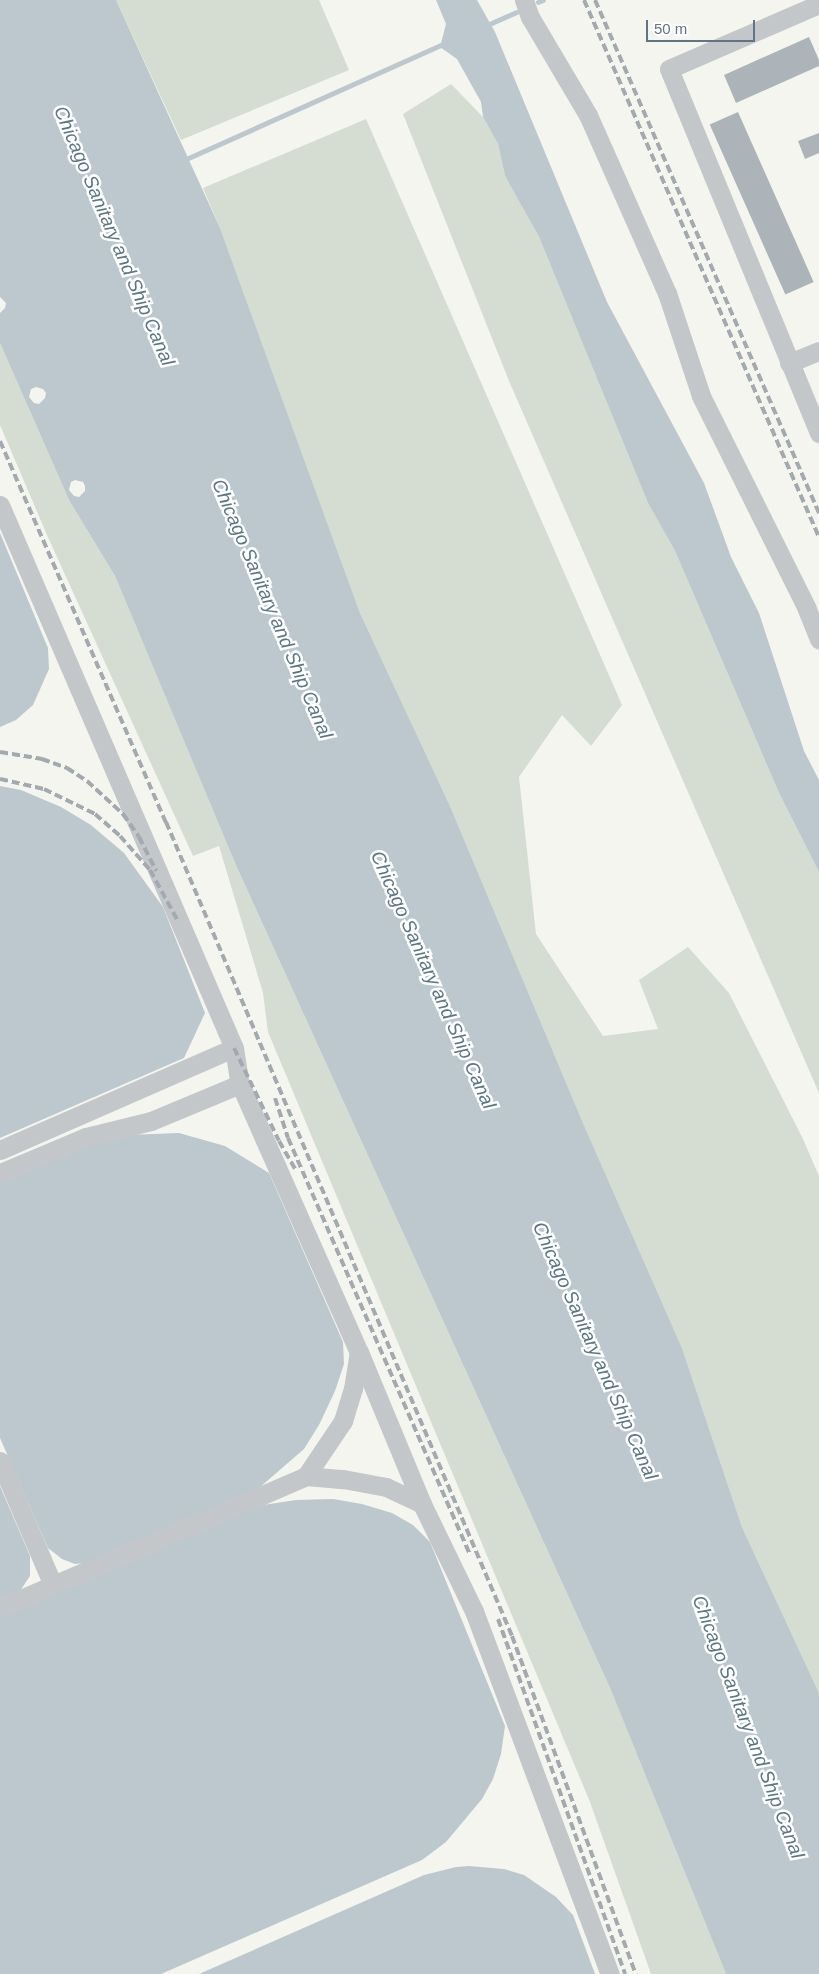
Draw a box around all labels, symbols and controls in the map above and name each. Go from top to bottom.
scale bar [649,10,758,42]
text: 50 m [654,20,687,37]
water label: Chicago Sanitary and Ship Canal [49,103,179,369]
water label: Chicago Sanitary and Ship Canal [207,476,337,742]
water label: Chicago Sanitary and Ship Canal [366,848,500,1112]
water label: Chicago Sanitary and Ship Canal [528,1219,662,1483]
water label: Chicago Sanitary and Ship Canal [687,1592,809,1862]

